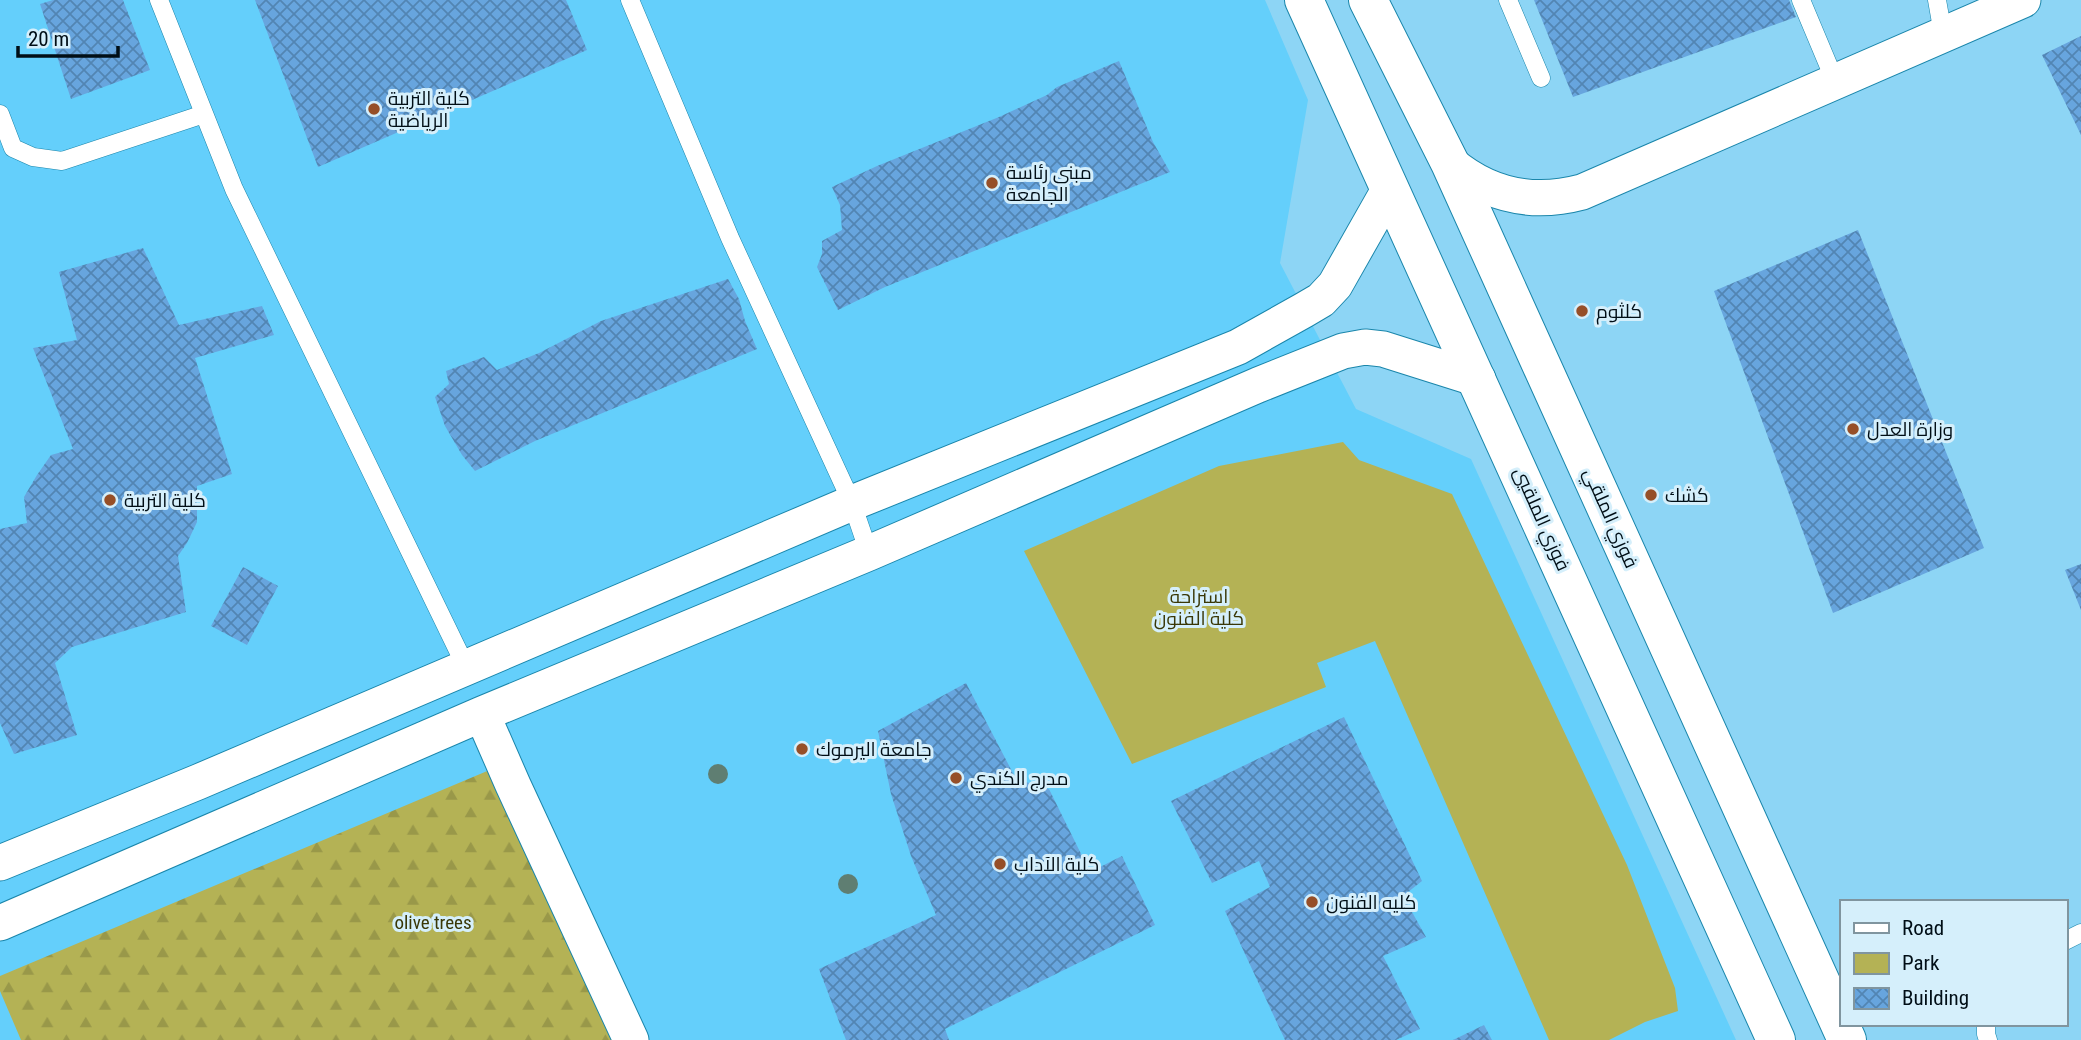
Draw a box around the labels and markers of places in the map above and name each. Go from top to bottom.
place label: كلية التربية الرياضية [388,87,470,132]
marker: كلية التربية الرياضية [366,101,382,117]
place label: مبنى رئاسة الجامعة [1006,161,1092,206]
marker: مبنى رئاسة الجامعة [984,175,1000,191]
place label: كلثوم [1596,300,1642,325]
marker: كلثوم [1574,303,1590,319]
place label: وزارة العدل [1867,418,1953,441]
marker: وزارة العدل [1845,421,1861,437]
place label: كشك [1665,484,1709,507]
marker: كشك [1643,487,1659,503]
place label: كلية التربية [124,489,206,512]
marker: كلية التربية [102,492,118,508]
place label: جامعة اليرموك [816,738,931,761]
marker: جامعة اليرموك [794,741,810,757]
place label: مدرج الكندي [970,767,1068,793]
marker: مدرج الكندي [948,770,964,786]
place label: كلية الآداب [1014,853,1099,876]
marker: كلية الآداب [992,856,1008,872]
place label: كليه الفنون [1326,891,1416,914]
marker: كليه الفنون [1304,894,1320,910]

